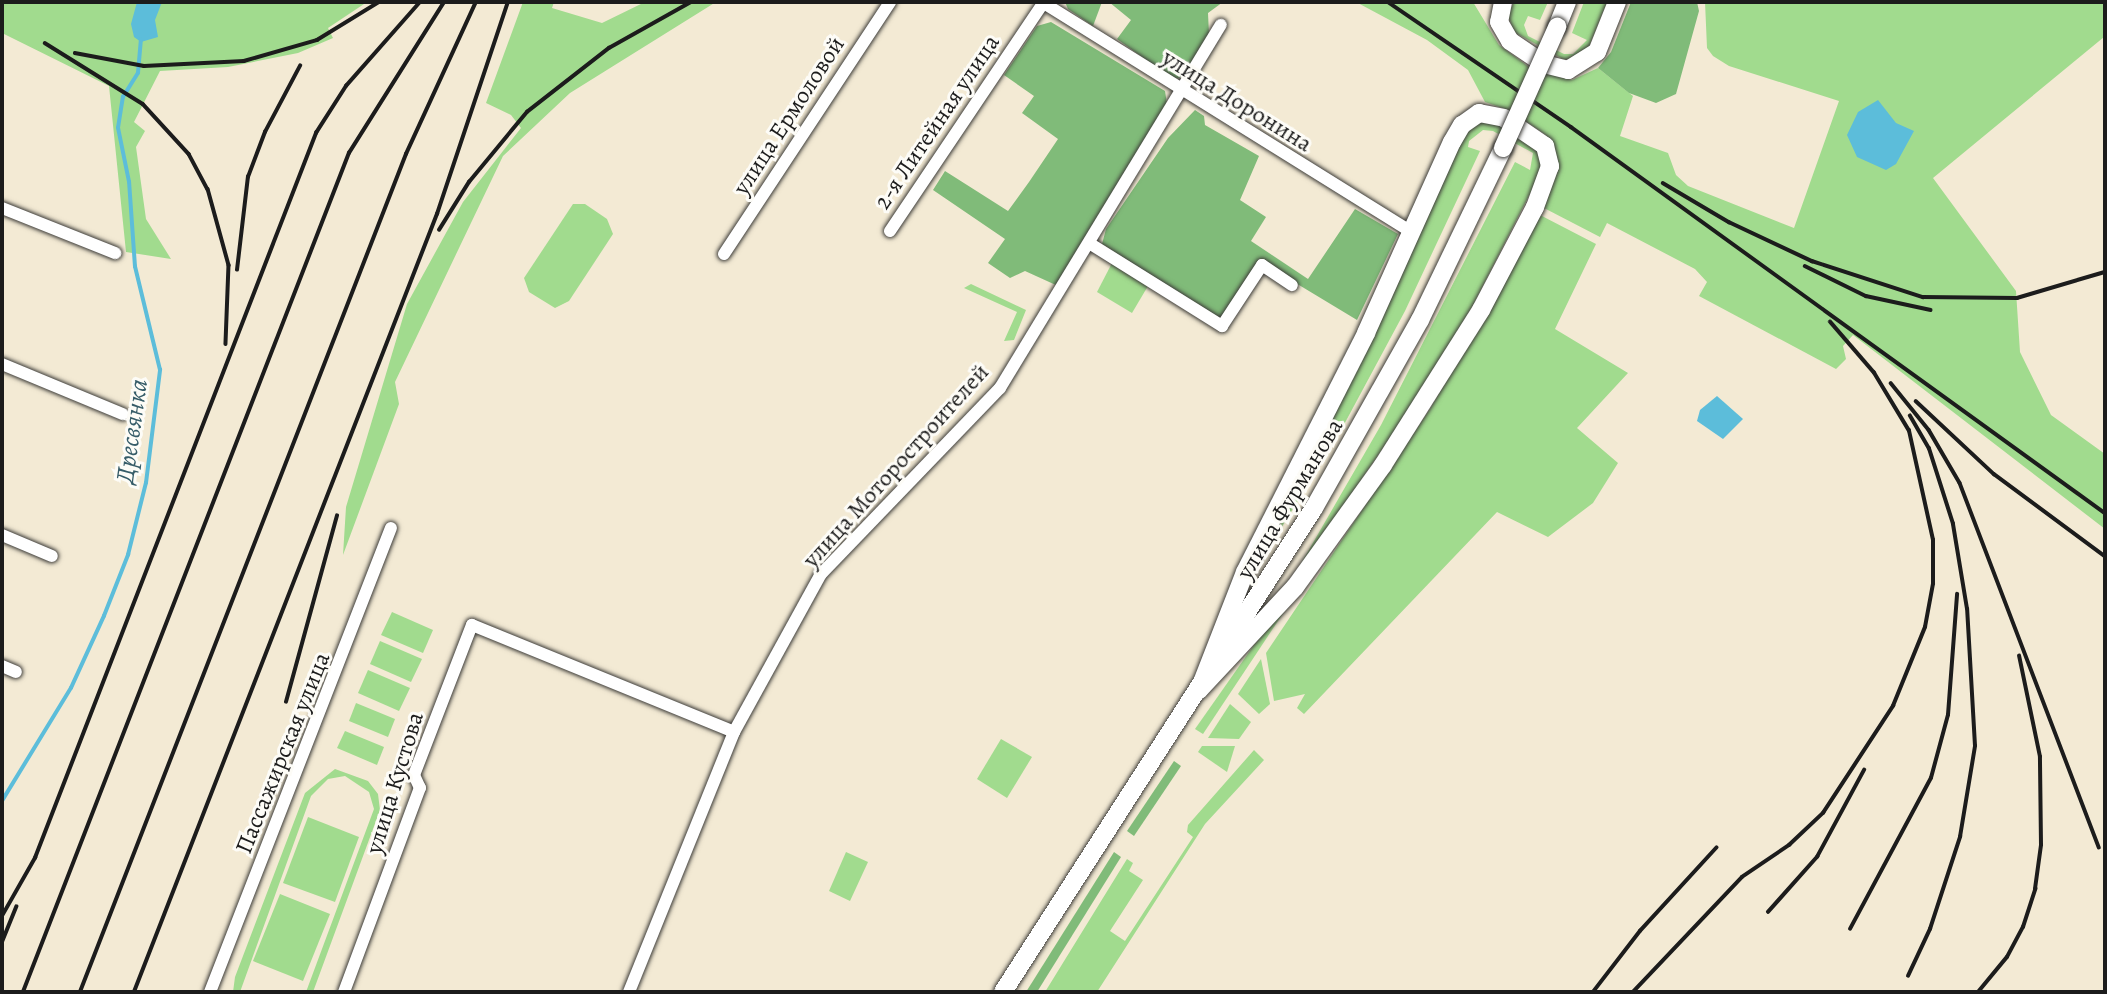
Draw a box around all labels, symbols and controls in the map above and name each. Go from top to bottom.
street label: 2-я Литейная улица [868,29,1006,215]
street label: улица Ермоловой [727,32,851,200]
street label: улица Доронина [1157,43,1317,159]
street label: улица Моторостроителей [797,358,995,574]
water label: Дресвянка [109,377,155,485]
street label: улица Фурманова [1231,414,1349,584]
street label: Пассажирская улица [229,648,337,858]
street label: улица Кустова [360,709,430,857]

